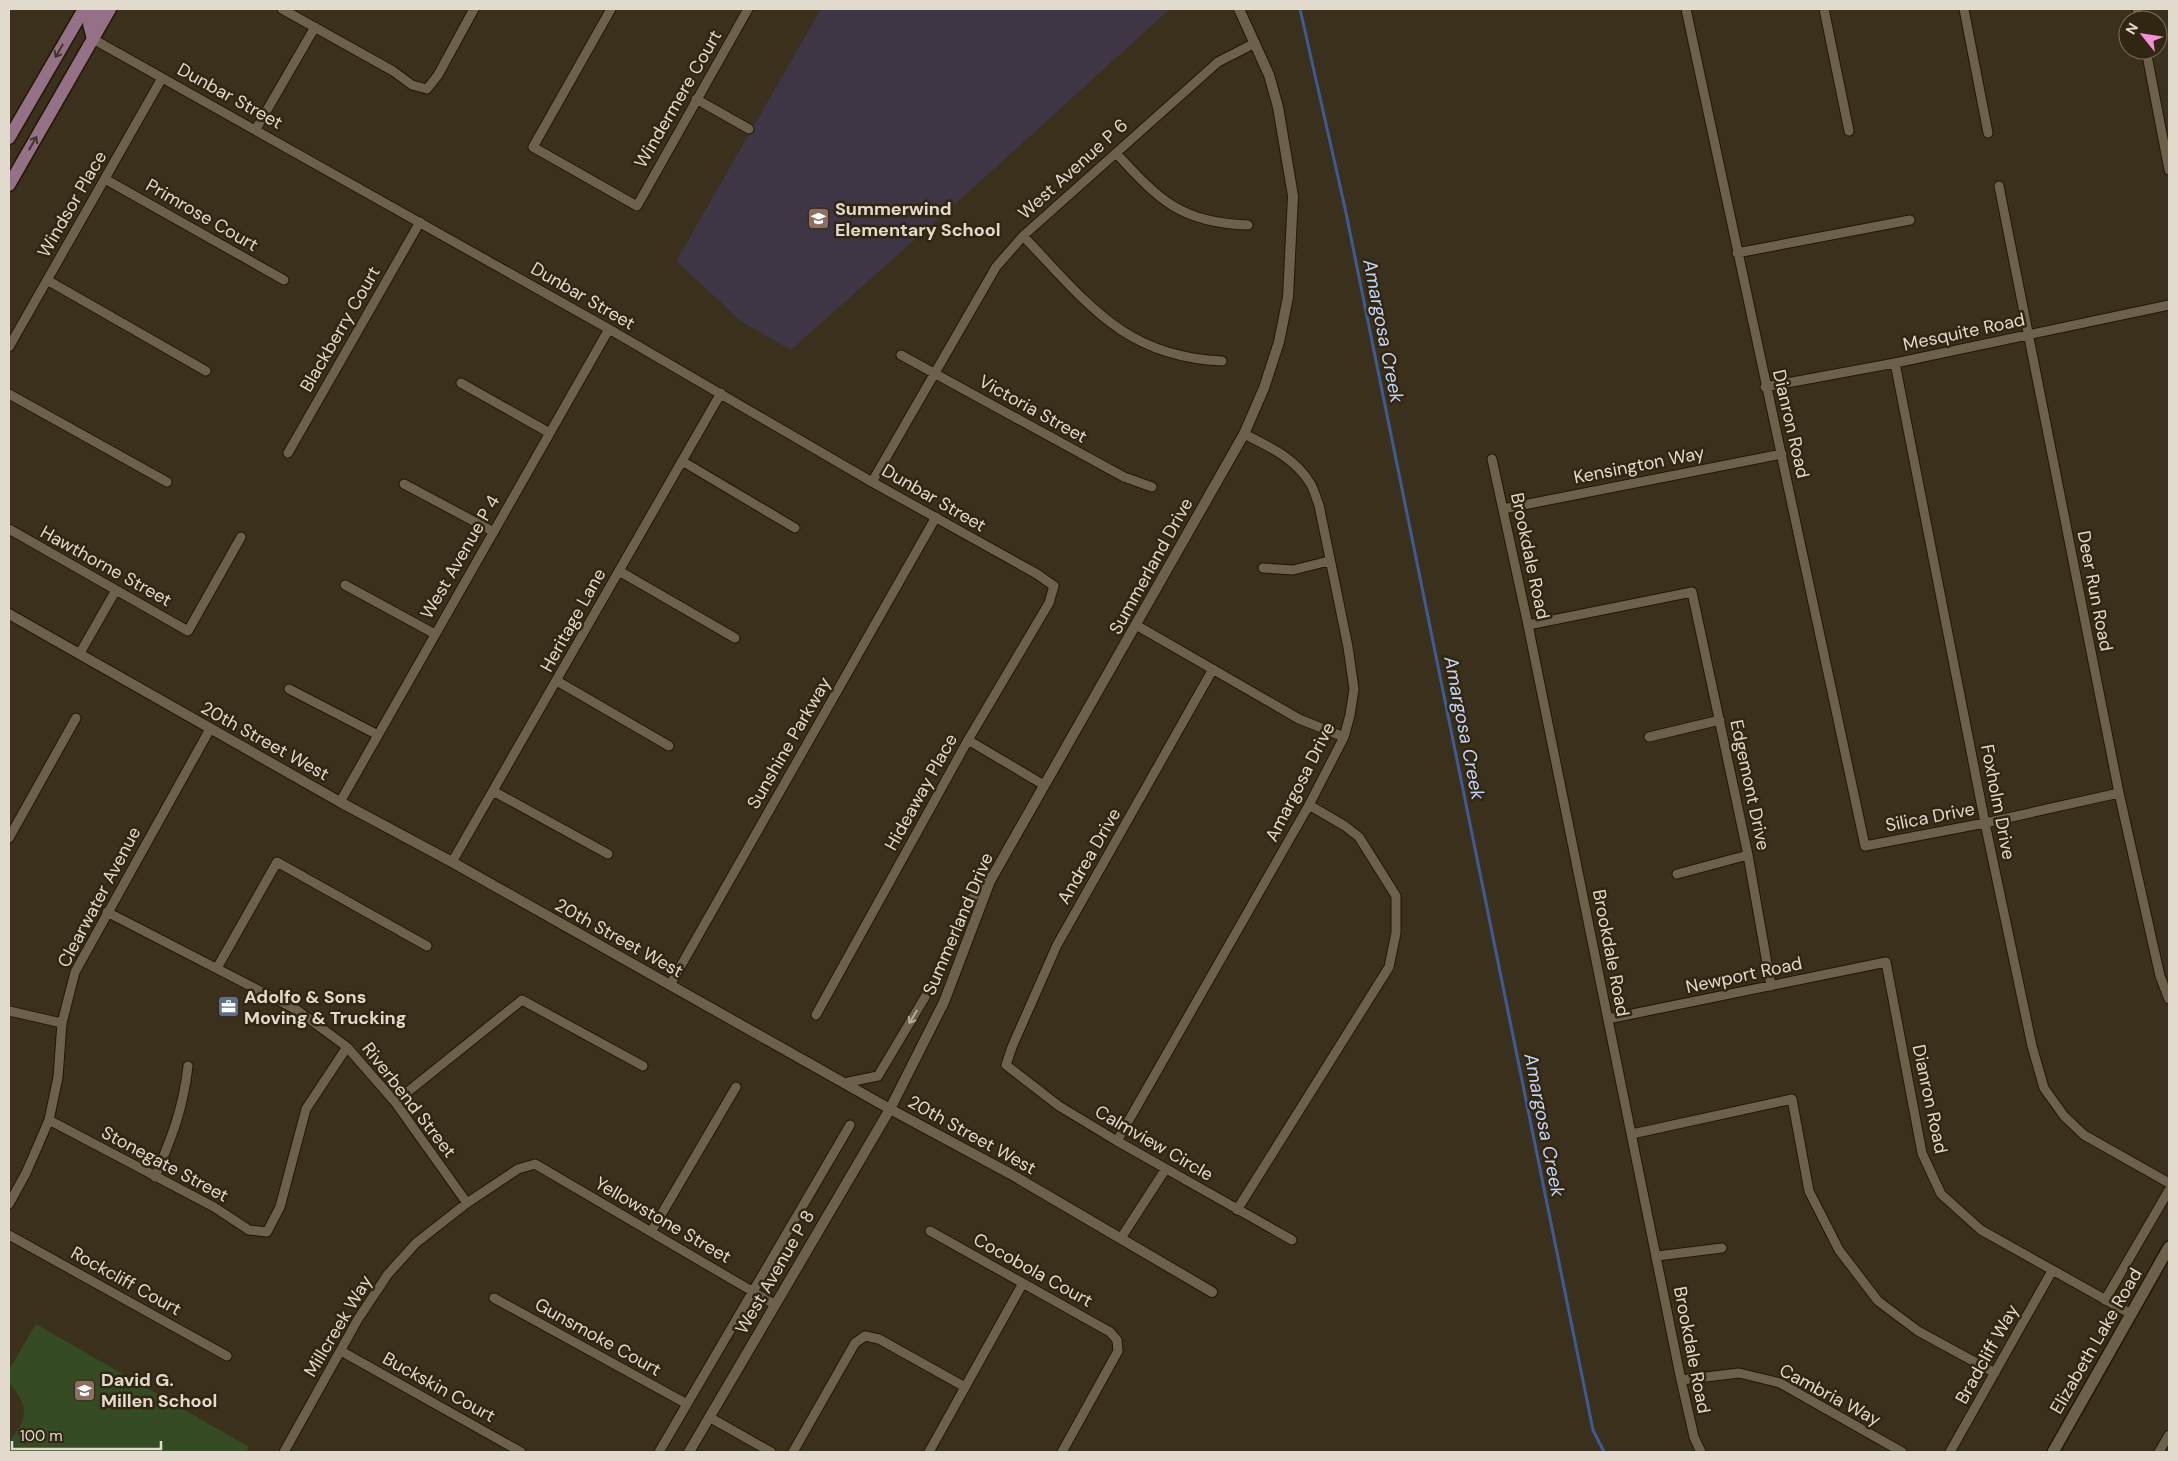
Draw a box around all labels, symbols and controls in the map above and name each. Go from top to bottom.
north arrow [2118,10,2168,60]
text: N [2121,20,2142,37]
street label: Windermere Court [629,26,727,172]
one-way arrow [54,43,64,58]
street label: Dunbar Street [173,57,287,135]
street label: West Avenue P 6 [1013,113,1133,225]
one-way arrow [28,135,38,150]
street label: Windsor Place [32,146,112,262]
street label: Primrose Court [141,173,263,257]
place label: Summerwind Elementary School [835,197,1001,242]
school or university icon: Summerwind Elementary School [807,207,831,231]
street label: Dunbar Street [527,256,639,336]
water label: Amargosa Creek [1357,256,1410,405]
street label: Blackberry Court [294,262,386,396]
street label: Mesquite Road [1901,307,2027,357]
street label: Dianron Road [1767,367,1815,481]
street label: Victoria Street [975,369,1091,449]
street label: Kensington Way [1571,441,1707,489]
street label: Dunbar Street [878,458,990,538]
street label: Brookdale Road [1505,490,1555,622]
street label: West Avenue P 4 [415,491,505,623]
street label: Summerland Drive [1104,493,1198,639]
street label: Hawthorne Street [36,520,176,612]
street label: Deer Run Road [2072,529,2118,653]
street label: Heritage Lane [535,564,611,676]
water label: Amargosa Creek [1438,653,1491,802]
street label: Sunshine Parkway [741,673,837,813]
street label: 20th Street West [197,696,333,786]
street label: Amargosa Drive [1260,718,1340,846]
street label: Edgemont Drive [1724,718,1776,852]
street label: Hideaway Place [879,729,963,855]
street label: Foxholm Drive [1975,742,2021,862]
street label: Silica Drive [1883,797,1977,837]
street label: Andrea Drive [1052,804,1126,908]
street label: Clearwater Avenue [52,822,146,972]
street label: Summerland Drive [917,849,999,999]
street label: Brookdale Road [1587,887,1635,1019]
street label: 20th Street West [551,893,687,983]
street label: Newport Road [1684,951,1804,999]
place label: Adolfo & Sons Moving & Trucking [244,985,406,1030]
office icon: Adolfo & Sons Moving & Trucking [216,995,240,1019]
one-way arrow [907,1009,917,1023]
street label: Riverbend Street [356,1038,462,1162]
street label: Dianron Road [1907,1042,1953,1156]
water label: Amargosa Creek [1518,1050,1571,1199]
street label: 20th Street West [904,1090,1040,1180]
street label: Calmview Circle [1090,1099,1218,1187]
street label: Stonegate Street [97,1120,233,1208]
street label: Yellowstone Street [590,1171,736,1269]
street label: West Avenue P 8 [730,1206,820,1338]
street label: Cocobola Court [969,1227,1097,1313]
street label: Rockcliff Court [66,1241,186,1321]
street label: Elizabeth Lake Road [2044,1264,2148,1418]
street label: Millcreek Way [298,1271,378,1381]
street label: Brookdale Road [1668,1284,1716,1416]
street label: Gunsmoke Court [530,1292,666,1382]
street label: Bradcliff Way [1950,1300,2024,1408]
street label: Buckskin Court [378,1346,500,1428]
street label: Cambria Way [1775,1358,1885,1432]
place label: David G. Millen School [101,1368,217,1413]
school or university icon: David G. Millen School [73,1378,97,1402]
scale bar [12,1418,161,1450]
text: 100 m [20,1426,63,1446]

